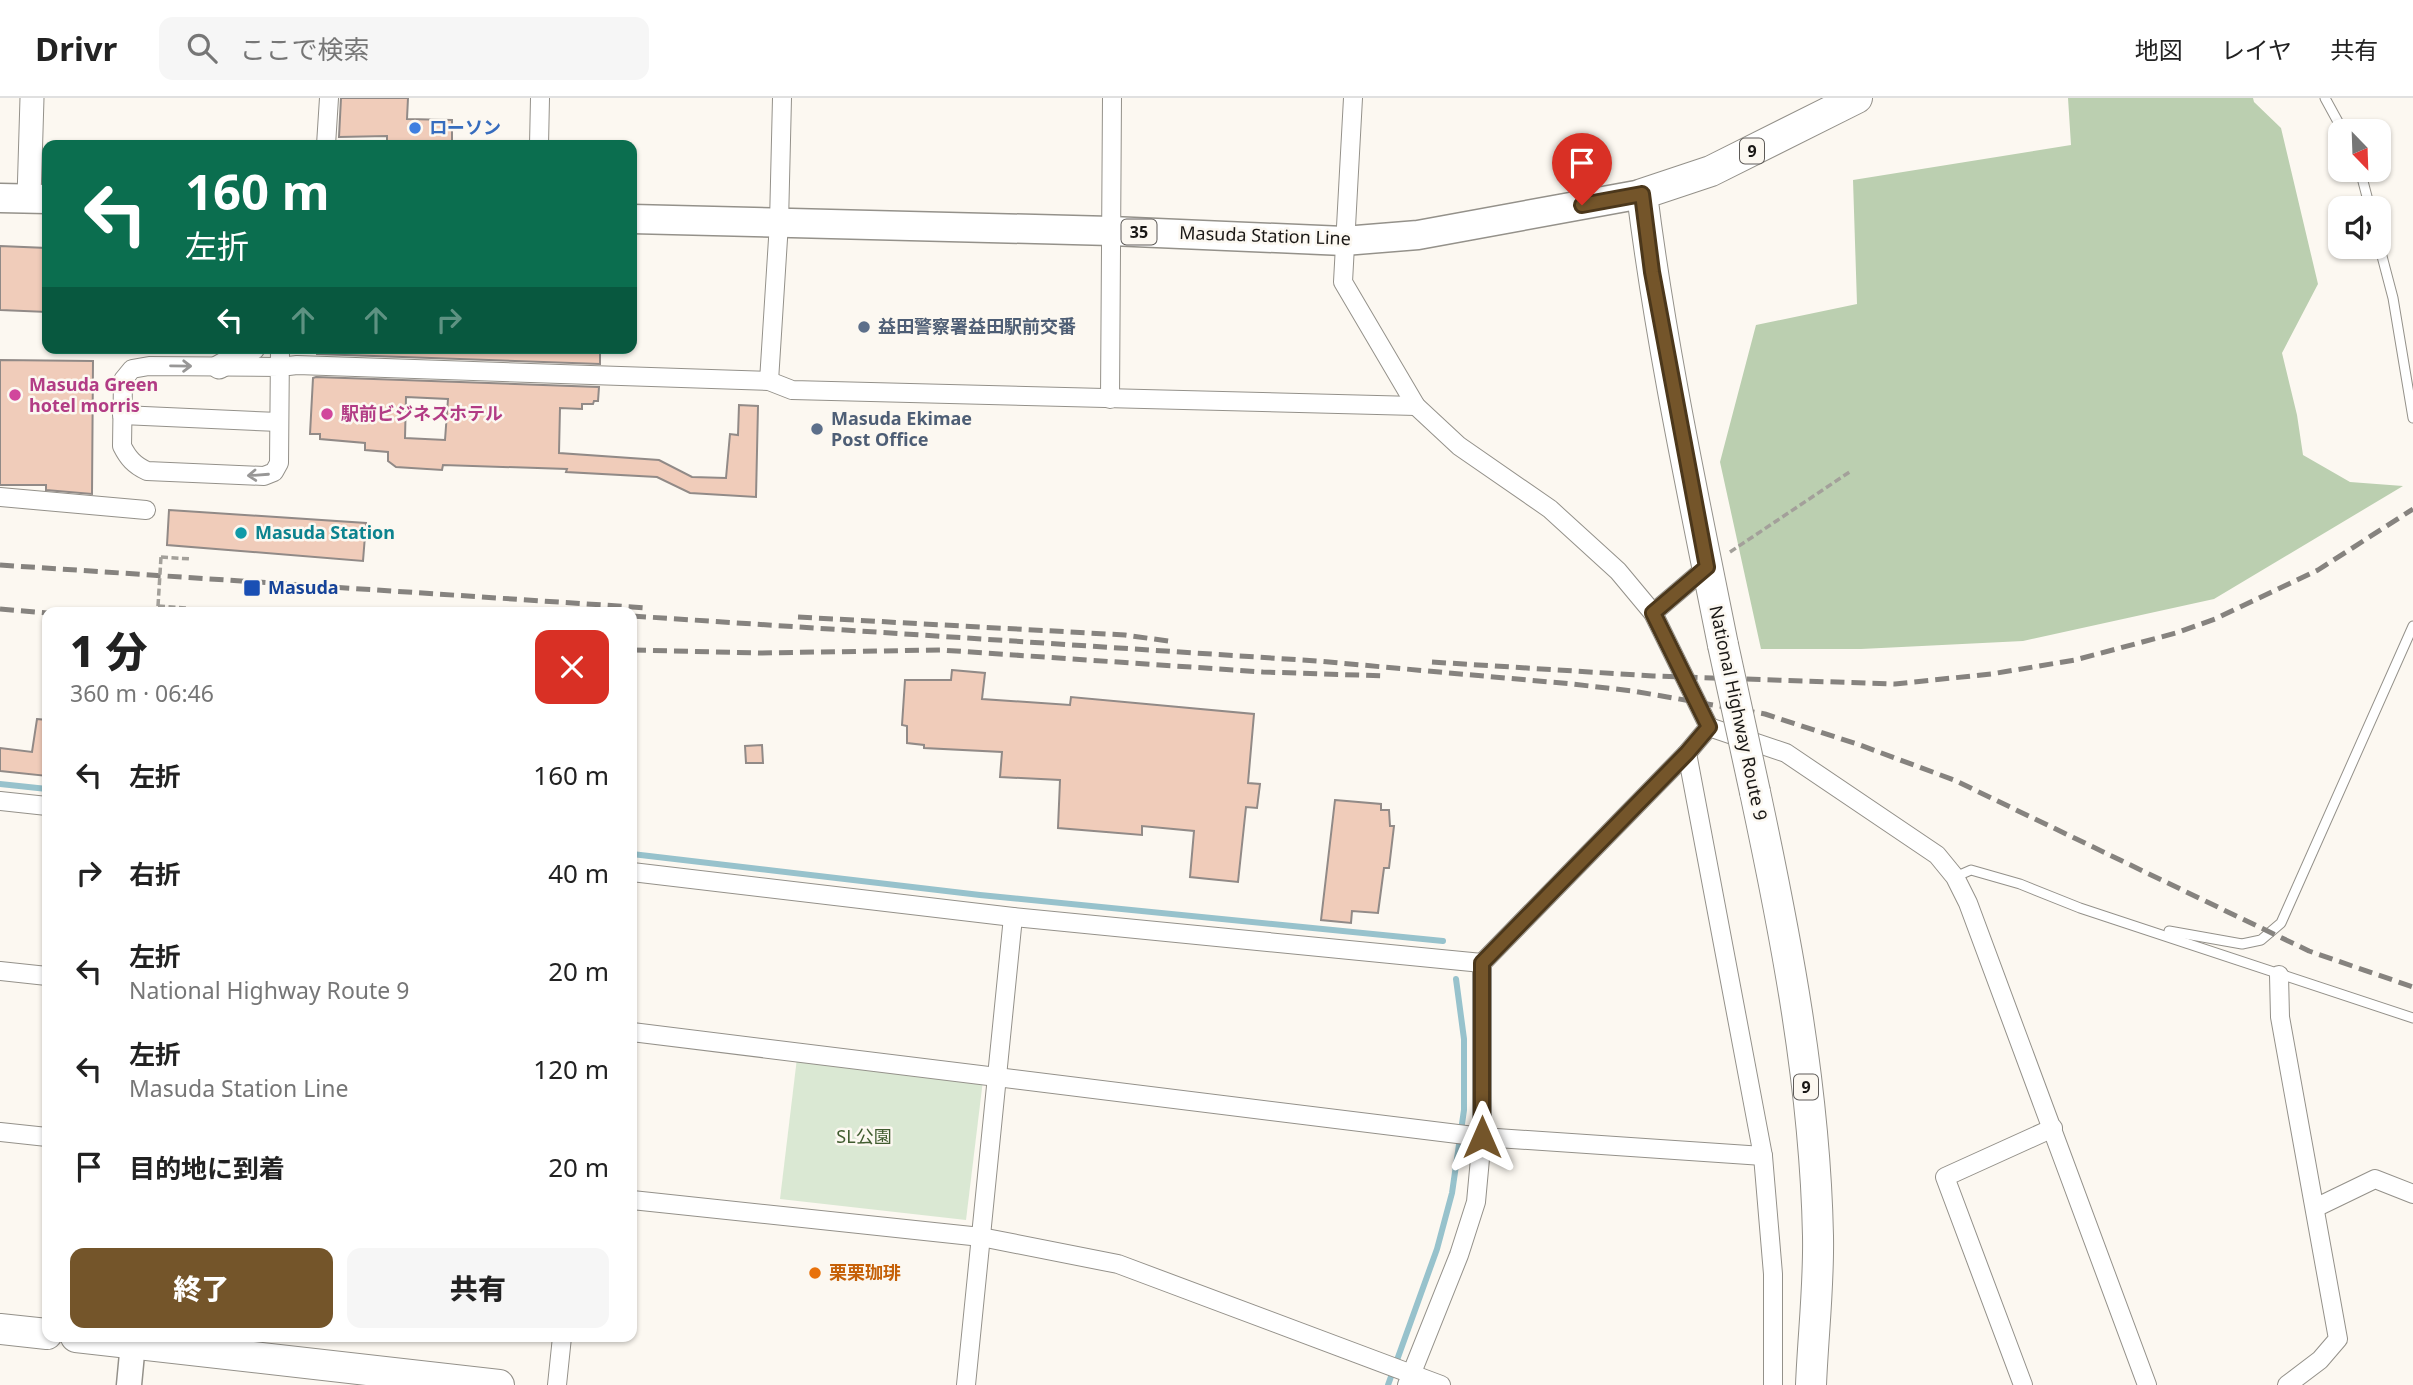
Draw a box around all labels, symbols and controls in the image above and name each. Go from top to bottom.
search box [159,17,649,80]
text: Drivr [35,26,117,71]
icon: search [183,29,221,67]
text: ここで検索 [239,31,369,67]
text: 地図 [2135,33,2183,66]
text: レイヤ [2221,33,2292,66]
text: 共有 [2330,33,2378,66]
place label: ローソン [429,115,501,139]
north arrow [2328,119,2390,182]
map controls [2328,119,2391,259]
marker: ローソン [407,120,423,136]
pin [1552,133,1612,205]
road number: 9 [1740,138,1764,164]
icon: arrive [1563,144,1601,182]
text: 160 m [185,158,330,224]
icon: left [70,168,161,259]
button: sound [2328,196,2391,259]
road number: 35 [1122,220,1156,244]
street label: Masuda Station Line [1179,220,1351,250]
text: 左折 [185,224,249,267]
icon: left [211,301,249,339]
icon: ahead [284,301,322,339]
icon: ahead [357,301,395,339]
icon: right [430,301,468,339]
place label: 益田警察署益田駅前交番 [878,314,1076,338]
marker: 益田警察署益田駅前交番 [856,319,872,335]
one-way arrow [169,359,192,373]
place label: Masuda Green hotel morris [29,372,158,417]
marker: Masuda Green hotel morris [7,387,23,403]
place label: 駅前ビジネスホテル [341,401,503,425]
marker: 駅前ビジネスホテル [319,406,335,422]
place label: Masuda Ekimae Post Office [831,406,972,451]
marker: Masuda Ekimae Post Office [809,421,825,437]
one-way arrow [247,468,270,481]
place label: Masuda Station [255,520,395,544]
marker: Masuda Station [233,525,249,541]
place label: Masuda [268,575,339,599]
marker: Masuda [242,578,262,598]
street label: National Highway Route 9 [1704,603,1774,823]
text: 1 分 [70,622,147,679]
button: close [535,630,609,704]
text: 360 m · 06:46 [70,677,214,709]
icon: left [70,756,108,794]
text: 160 m [533,757,609,793]
text: 左折 [129,758,181,794]
icon: right [70,854,108,892]
text: 40 m [548,855,609,891]
text: 右折 [129,856,181,892]
text: 左折 [129,938,181,974]
icon: left [70,952,108,990]
text: 20 m [548,953,609,989]
text: National Highway Route 9 [129,974,409,1006]
text: 左折 [129,1036,181,1072]
icon: left [70,1050,108,1088]
text: 120 m [533,1051,609,1087]
text: Masuda Station Line [129,1072,348,1104]
road number: 9 [1794,1074,1818,1099]
position arrow [1445,1100,1519,1174]
park label: SL公園 [836,1124,892,1148]
icon: arrive [70,1148,108,1186]
text: 20 m [548,1149,609,1185]
text: 目的地に到着 [129,1150,285,1186]
button: 終了 [70,1248,333,1328]
button: 共有 [347,1248,609,1328]
place label: 栗栗珈琲 [829,1260,901,1284]
marker: 栗栗珈琲 [807,1265,823,1281]

